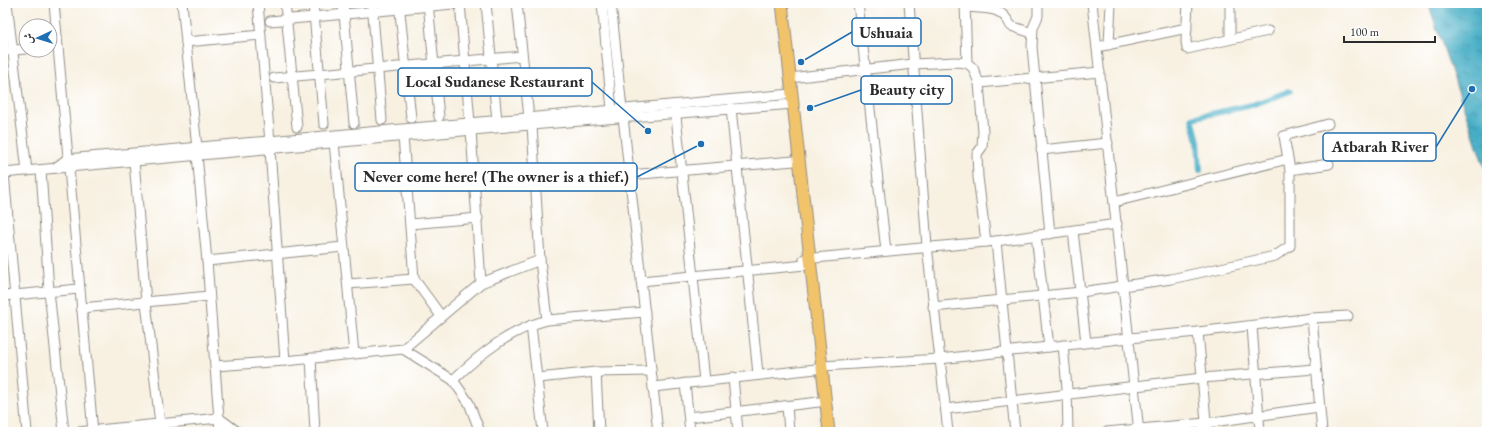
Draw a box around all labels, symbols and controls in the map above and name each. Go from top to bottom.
north arrow [18,18,58,58]
callout: Ushuaia [852,18,921,46]
scale bar [1344,18,1435,44]
text: Ushuaia [859,22,914,43]
text: 100 m [1350,24,1380,40]
text: ش [21,33,35,45]
callout: Local Sudanese Restaurant [398,68,592,96]
text: Local Sudanese Restaurant [406,71,584,92]
callout: Beauty city [861,76,952,104]
text: Beauty city [870,79,945,100]
callout: Atbarah River [1323,133,1436,161]
text: Atbarah River [1330,136,1429,157]
callout: Never come here! (The owner is a thief.) [355,163,637,191]
text: Never come here! (The owner is a thief.) [363,166,629,187]

